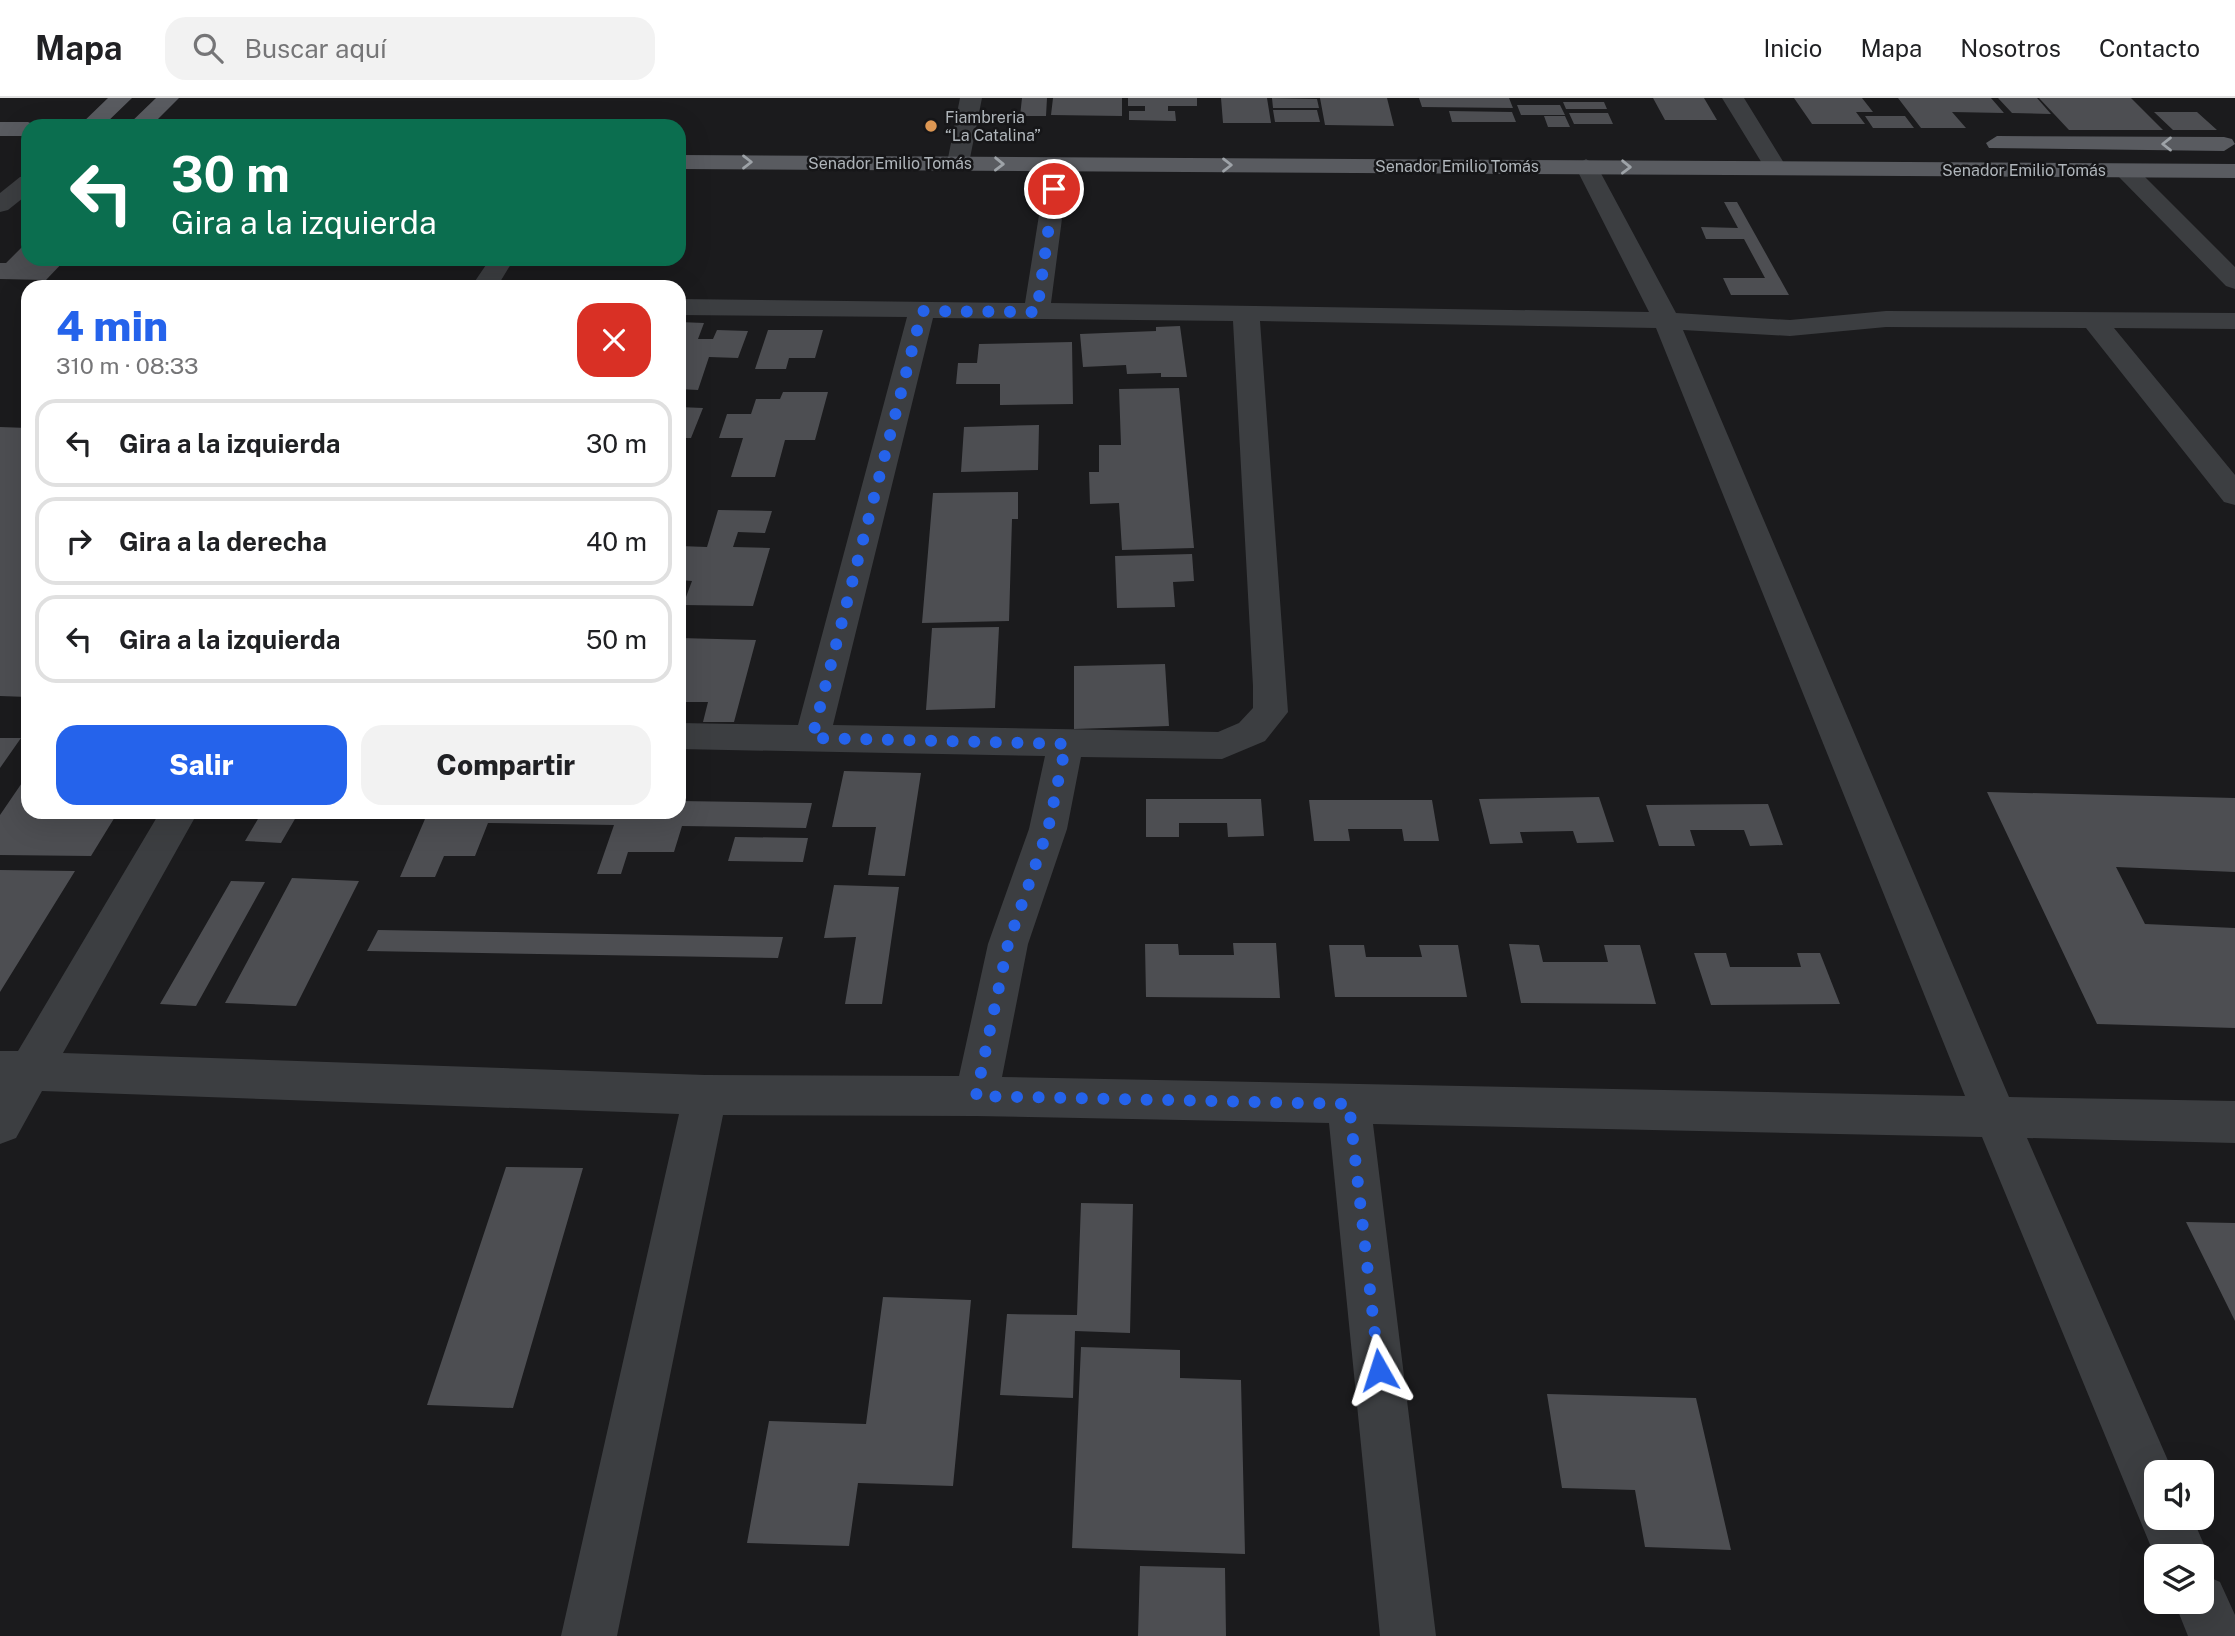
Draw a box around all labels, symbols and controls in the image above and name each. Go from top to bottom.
search box [165,17,655,80]
text: Mapa [35,29,123,67]
icon: search [189,29,227,67]
text: Buscar aquí [245,33,386,64]
text: Inicio [1763,34,1822,62]
text: Mapa [1860,34,1922,62]
text: Nosotros [1960,34,2061,62]
text: Contacto [2099,34,2200,62]
place label: Fiambreria “La Catalina” [945,108,1041,145]
marker: Fiambreria “La Catalina” [923,118,939,134]
one-way arrow [2161,136,2172,152]
text: 30 m [171,145,290,203]
icon: left [56,147,147,238]
one-way arrow [742,154,753,170]
street label: Senador Emilio Tomás [808,154,972,173]
one-way arrow [994,156,1005,172]
one-way arrow [1222,157,1232,173]
street label: Senador Emilio Tomás [1375,157,1539,176]
pin [1024,159,1084,219]
one-way arrow [1620,159,1631,174]
street label: Senador Emilio Tomás [1942,161,2106,180]
icon: arrive [1035,170,1073,208]
text: Gira a la izquierda [171,204,437,241]
text: 4 min [56,301,168,350]
button: close [577,303,651,377]
text: 310 m · 08:33 [56,352,199,379]
icon: left [60,424,98,462]
text: Gira a la izquierda [119,428,341,459]
text: 30 m [586,428,647,459]
icon: right [60,522,98,560]
text: Gira a la derecha [119,526,327,557]
text: 40 m [586,526,647,557]
icon: left [60,620,98,658]
text: Gira a la izquierda [119,624,341,655]
text: 50 m [586,624,647,655]
button: Salir [56,725,347,805]
button: Compartir [361,725,651,805]
position arrow [1342,1333,1416,1407]
map controls [2144,1460,2214,1614]
button: sound [2144,1460,2214,1530]
button: layers [2144,1544,2214,1614]

